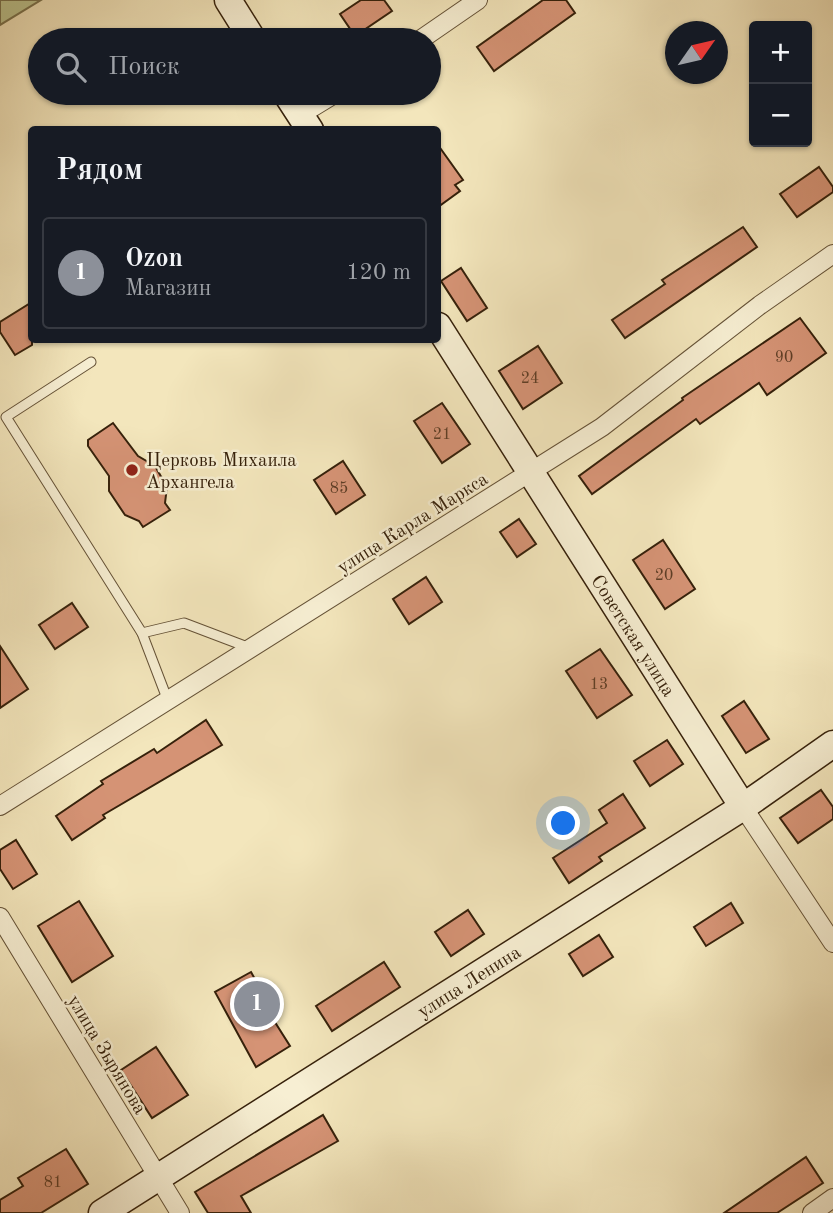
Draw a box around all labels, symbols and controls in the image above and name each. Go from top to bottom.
north arrow [665,21,728,84]
map controls [749,21,812,147]
button: + [749,21,812,84]
search box [28,28,441,105]
icon: search [52,48,90,86]
text: Поиск [108,54,180,80]
button: − [749,84,812,147]
text: Рядом [56,156,143,186]
text: Ozon [125,246,183,272]
text: 1 [74,261,88,284]
text: 120 m [346,261,411,284]
text: Магазин [125,277,211,300]
house number: 90 [775,350,793,366]
house number: 24 [521,371,539,387]
house number: 21 [433,427,451,443]
place label: Церковь Михаила Архангела [146,452,297,493]
marker: Церковь Михаила Архангела [124,462,140,478]
street label: улица Карла Маркса [335,470,492,578]
house number: 85 [330,481,348,497]
house number: 20 [655,568,673,584]
street label: Советская улица [586,572,678,701]
house number: 13 [590,677,608,693]
your location [546,806,580,840]
street label: улица Ленина [415,943,525,1022]
pin: 1 [234,978,280,1030]
street label: улица Зырянова [63,992,149,1119]
house number: 81 [44,1175,62,1191]

